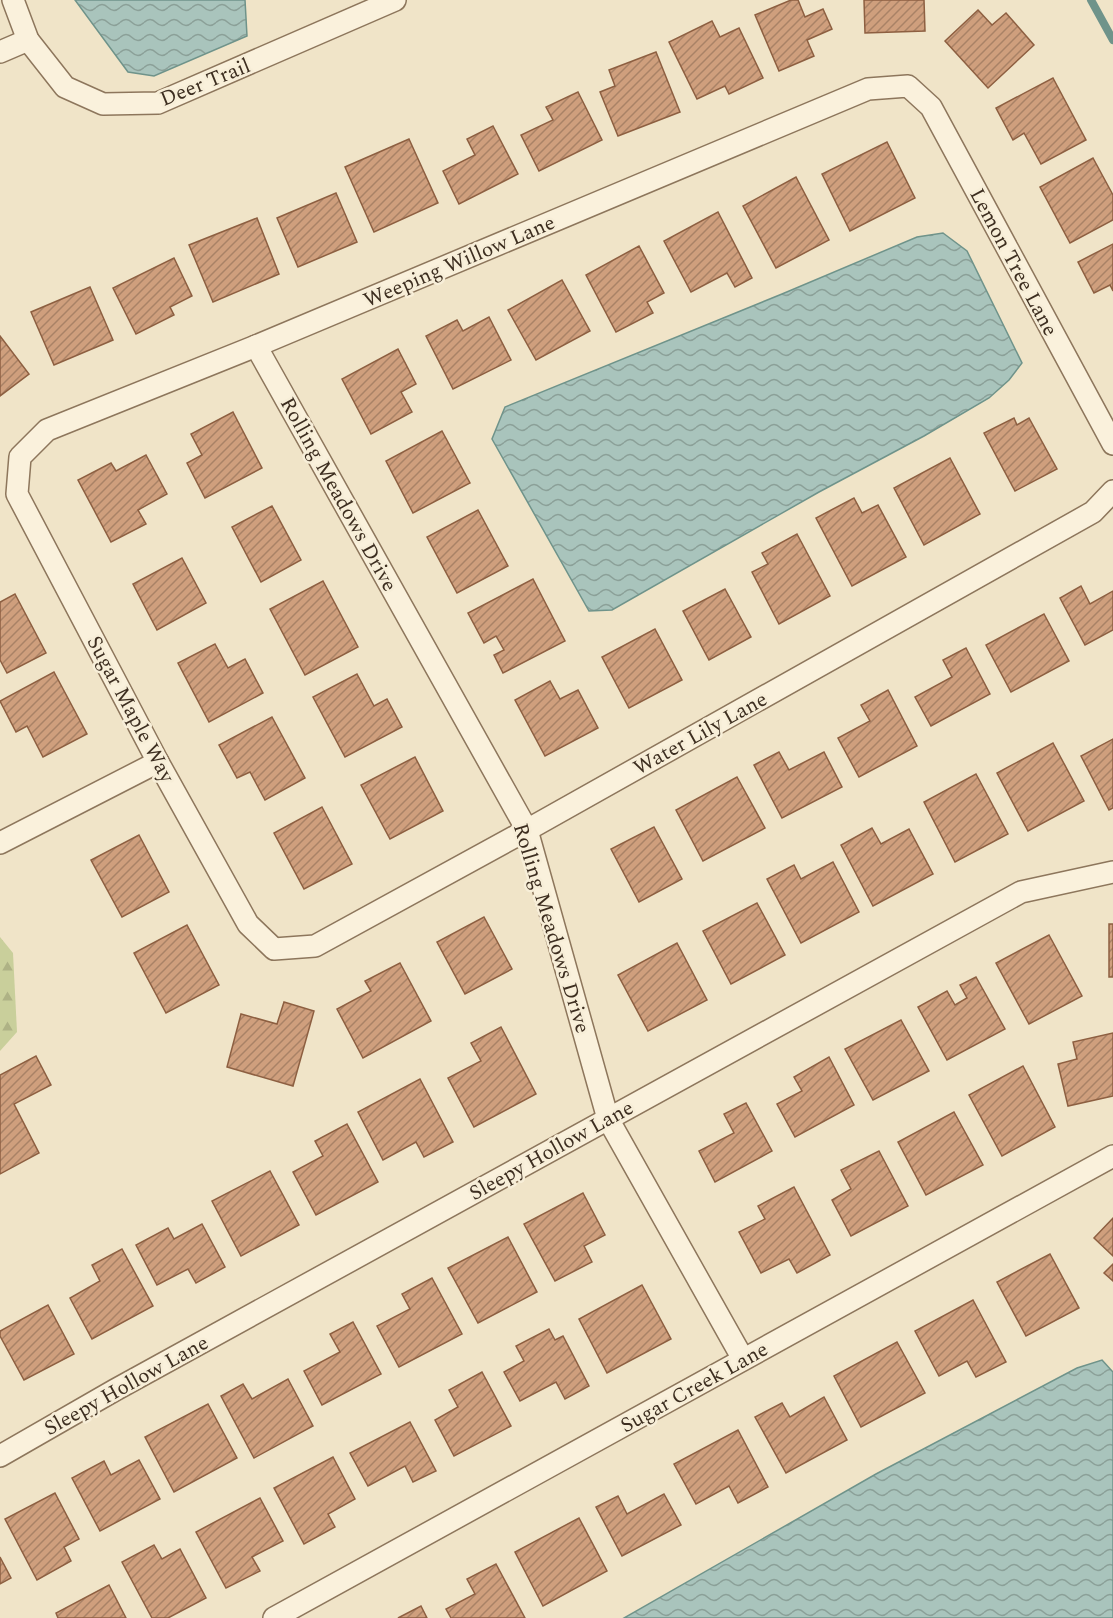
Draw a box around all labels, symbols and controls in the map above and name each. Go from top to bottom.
street label: Deer Trail [155,50,256,116]
street label: Lemon Tree Lane [961,183,1066,342]
street label: Weeping Willow Lane [359,207,560,317]
street label: Rolling Meadows Drive [271,391,405,598]
street label: Sugar Maple Way [78,630,183,789]
street label: Water Lily Lane [628,684,773,784]
street label: Rolling Meadows Drive [504,819,598,1037]
street label: Sleepy Hollow Lane [463,1092,640,1209]
street label: Sleepy Hollow Lane [38,1327,215,1444]
street label: Sugar Creek Lane [615,1334,774,1442]

